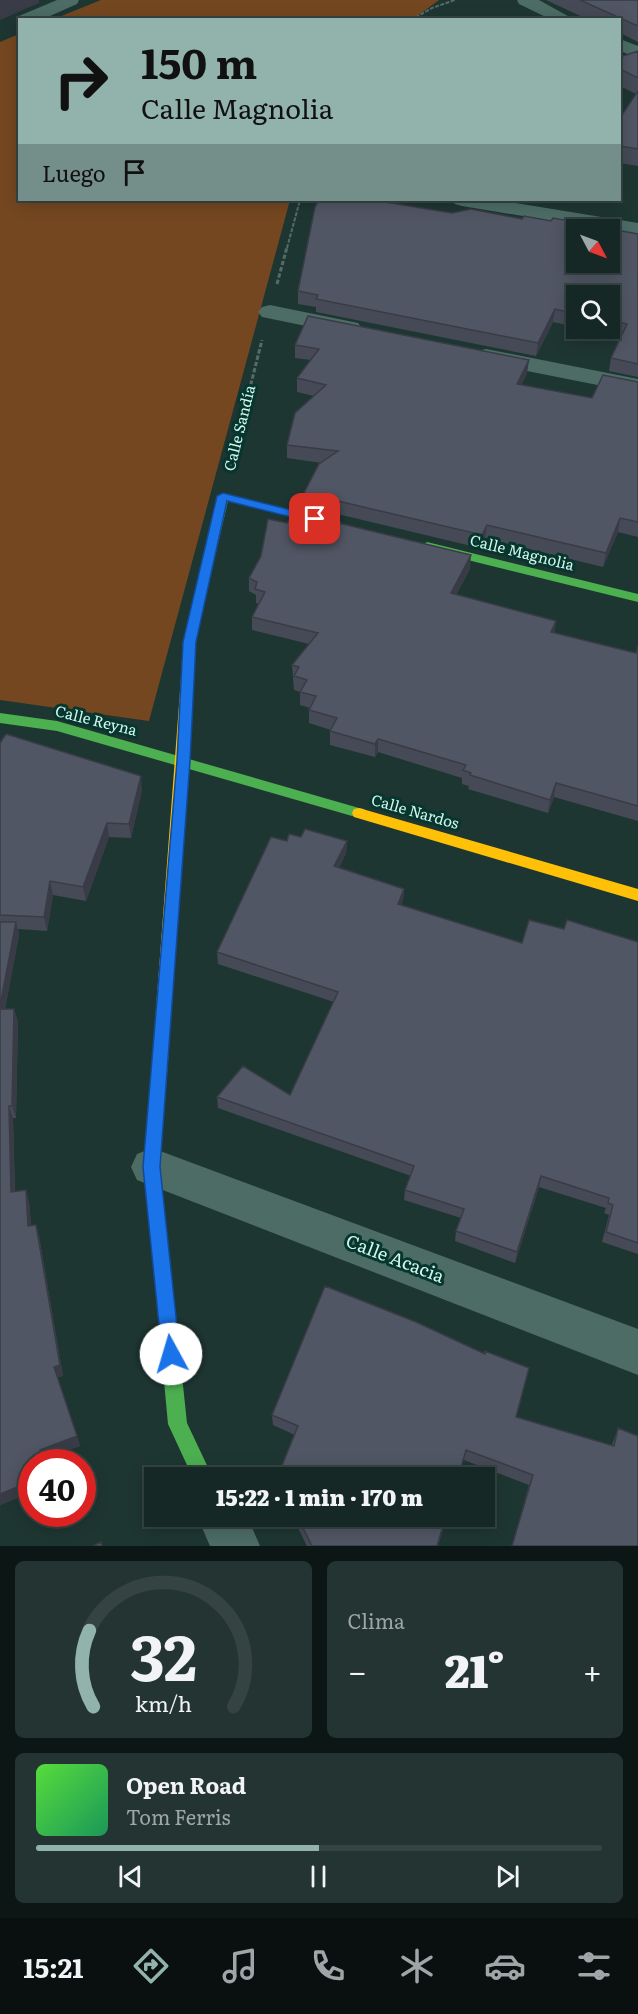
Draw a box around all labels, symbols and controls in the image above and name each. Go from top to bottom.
text: 150 m [141,30,257,92]
icon: right [42,42,120,120]
text: Calle Magnolia [141,87,333,127]
text: Luego [42,156,106,189]
icon: arrive [118,156,151,189]
north arrow [566,219,620,273]
map controls [566,219,620,339]
button: search [566,285,620,339]
street label: Calle Sandía [217,381,261,473]
pin [289,493,340,544]
icon: arrive [298,502,331,535]
street label: Calle Magnolia [468,527,578,576]
street label: Calle Reyna [53,698,141,741]
street label: Calle Nardos [369,787,462,834]
street label: Calle Acacia [342,1226,449,1289]
position arrow [139,1322,203,1386]
speed limit sign: 40 [18,1449,96,1527]
text: 15:22 · 1 min · 170 m [216,1480,423,1513]
text: Clima [348,1605,405,1635]
text: 32 [130,1608,197,1700]
text: 21° [445,1635,505,1702]
text: − [348,1645,367,1694]
text: + [583,1645,602,1694]
text: km/h [135,1687,192,1719]
text: Open Road [126,1768,246,1801]
text: Tom Ferris [126,1801,231,1831]
icon: previous [114,1860,147,1893]
icon: pause [302,1860,335,1893]
icon: next [491,1860,524,1893]
icon: directions [130,1945,172,1987]
icon: music [219,1945,261,1987]
icon: phone [307,1945,349,1987]
icon: climate [396,1945,438,1987]
icon: car [484,1945,526,1987]
icon: filters [573,1945,615,1987]
text: 15:21 [23,1946,84,1986]

